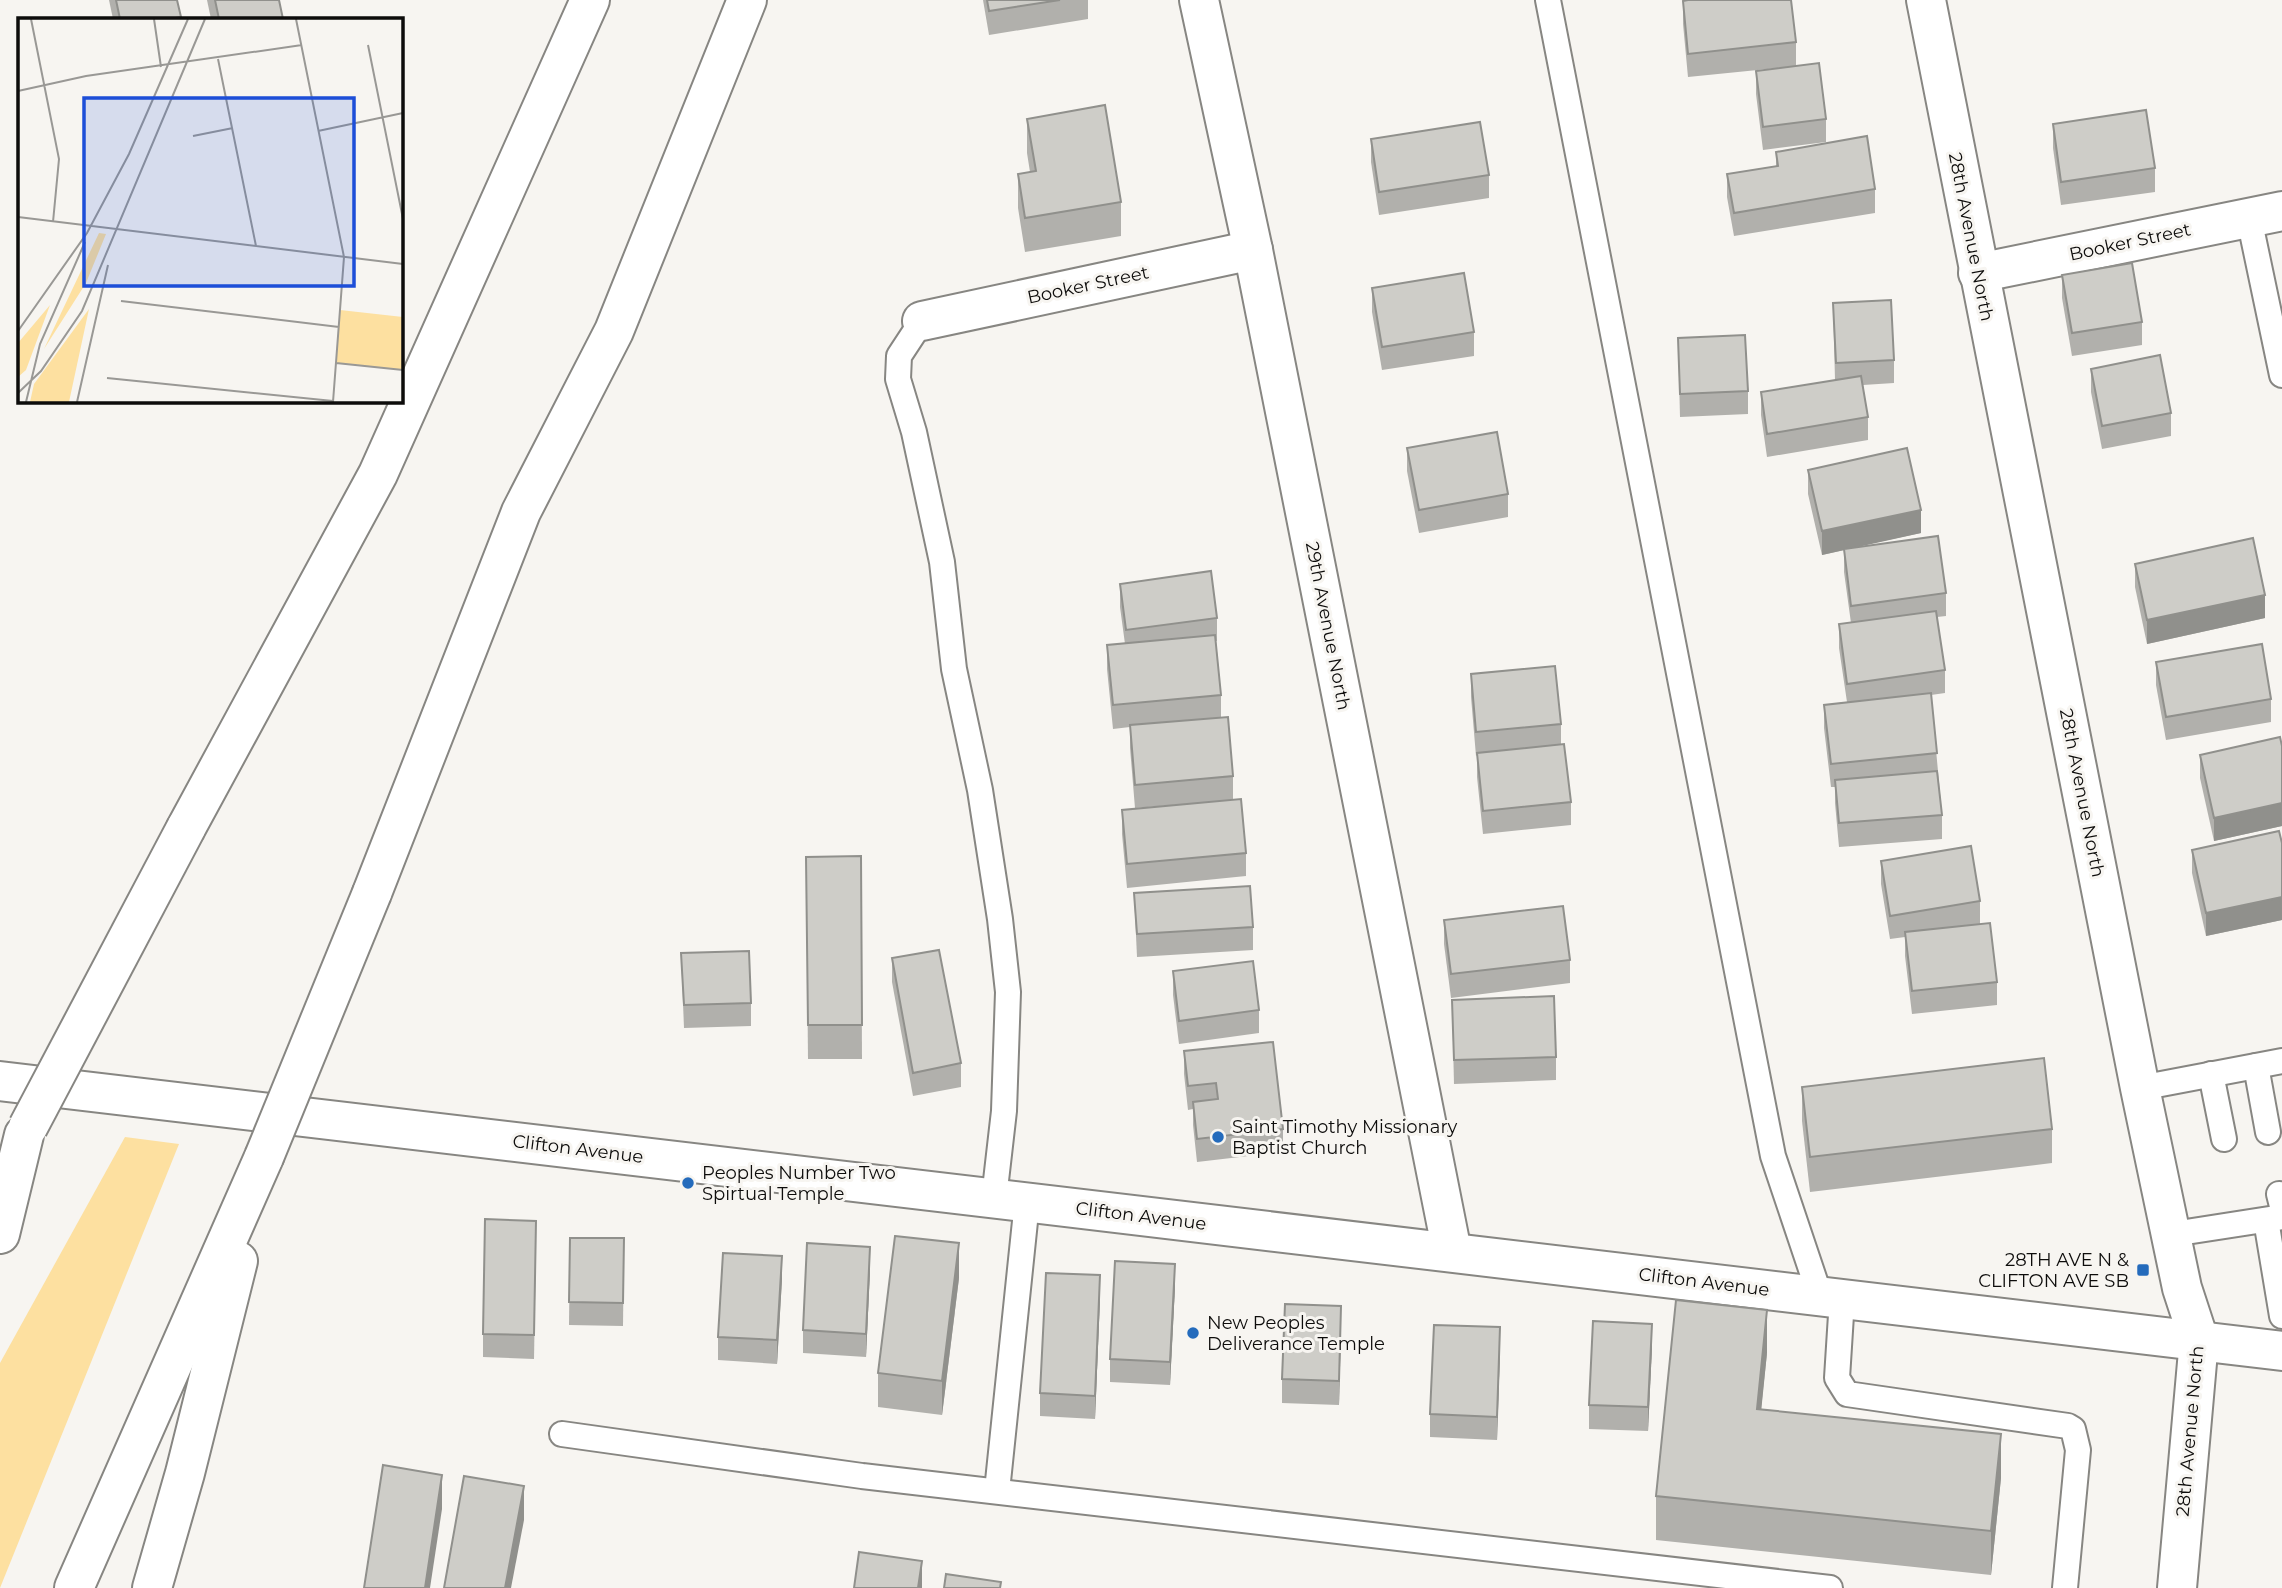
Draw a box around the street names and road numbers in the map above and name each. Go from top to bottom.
street label: 28th Avenue North [1944,151,1998,323]
street label: Booker Street [2067,218,2193,266]
street label: Booker Street [1025,261,1151,309]
street label: 29th Avenue North [1301,540,1355,712]
street label: 28th Avenue North [2055,707,2109,879]
street label: Clifton Avenue [511,1130,645,1168]
street label: Clifton Avenue [1074,1197,1208,1235]
street label: Clifton Avenue [1637,1263,1771,1301]
street label: 28th Avenue North [2172,1345,2208,1517]

